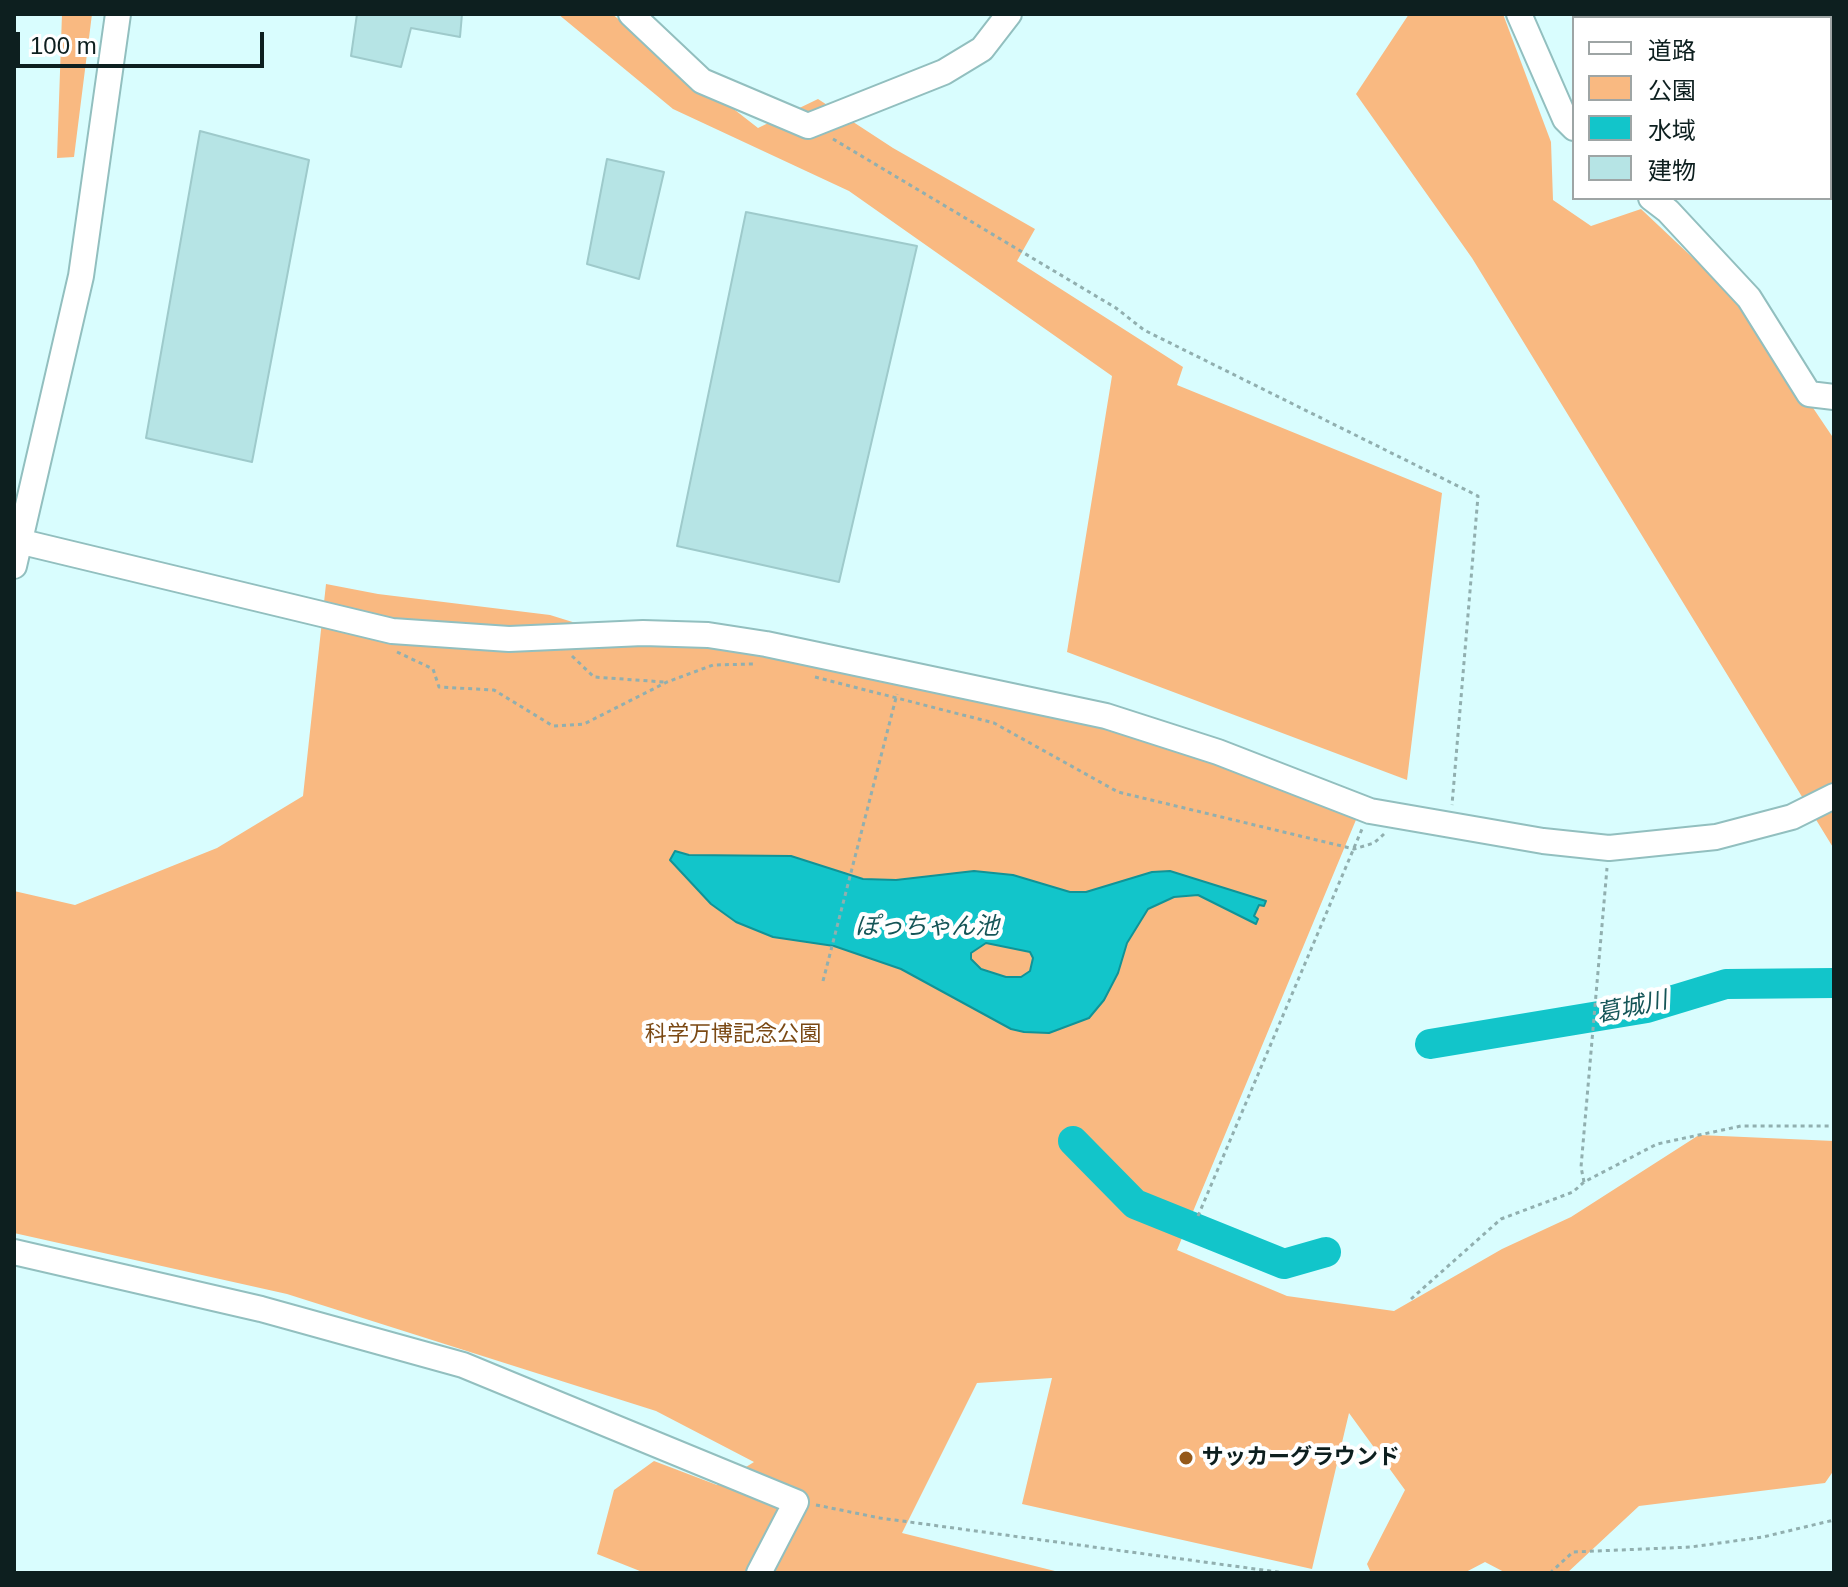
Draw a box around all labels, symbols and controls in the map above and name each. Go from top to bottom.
scale bar [20,16,268,66]
legend [1572,16,1832,200]
text: 100 m [30,32,97,59]
text: 道路 [1648,37,1696,64]
text: 公園 [1648,77,1696,104]
text: 水域 [1648,117,1696,144]
text: 建物 [1648,157,1696,184]
water label: ぽっちゃん池 [855,913,999,941]
water label: 葛城川 [1594,986,1670,1030]
park label: 科学万博記念公園 [645,1022,821,1048]
place label: サッカーグラウンド [1202,1445,1400,1471]
marker: サッカーグラウンド [1177,1449,1195,1467]

